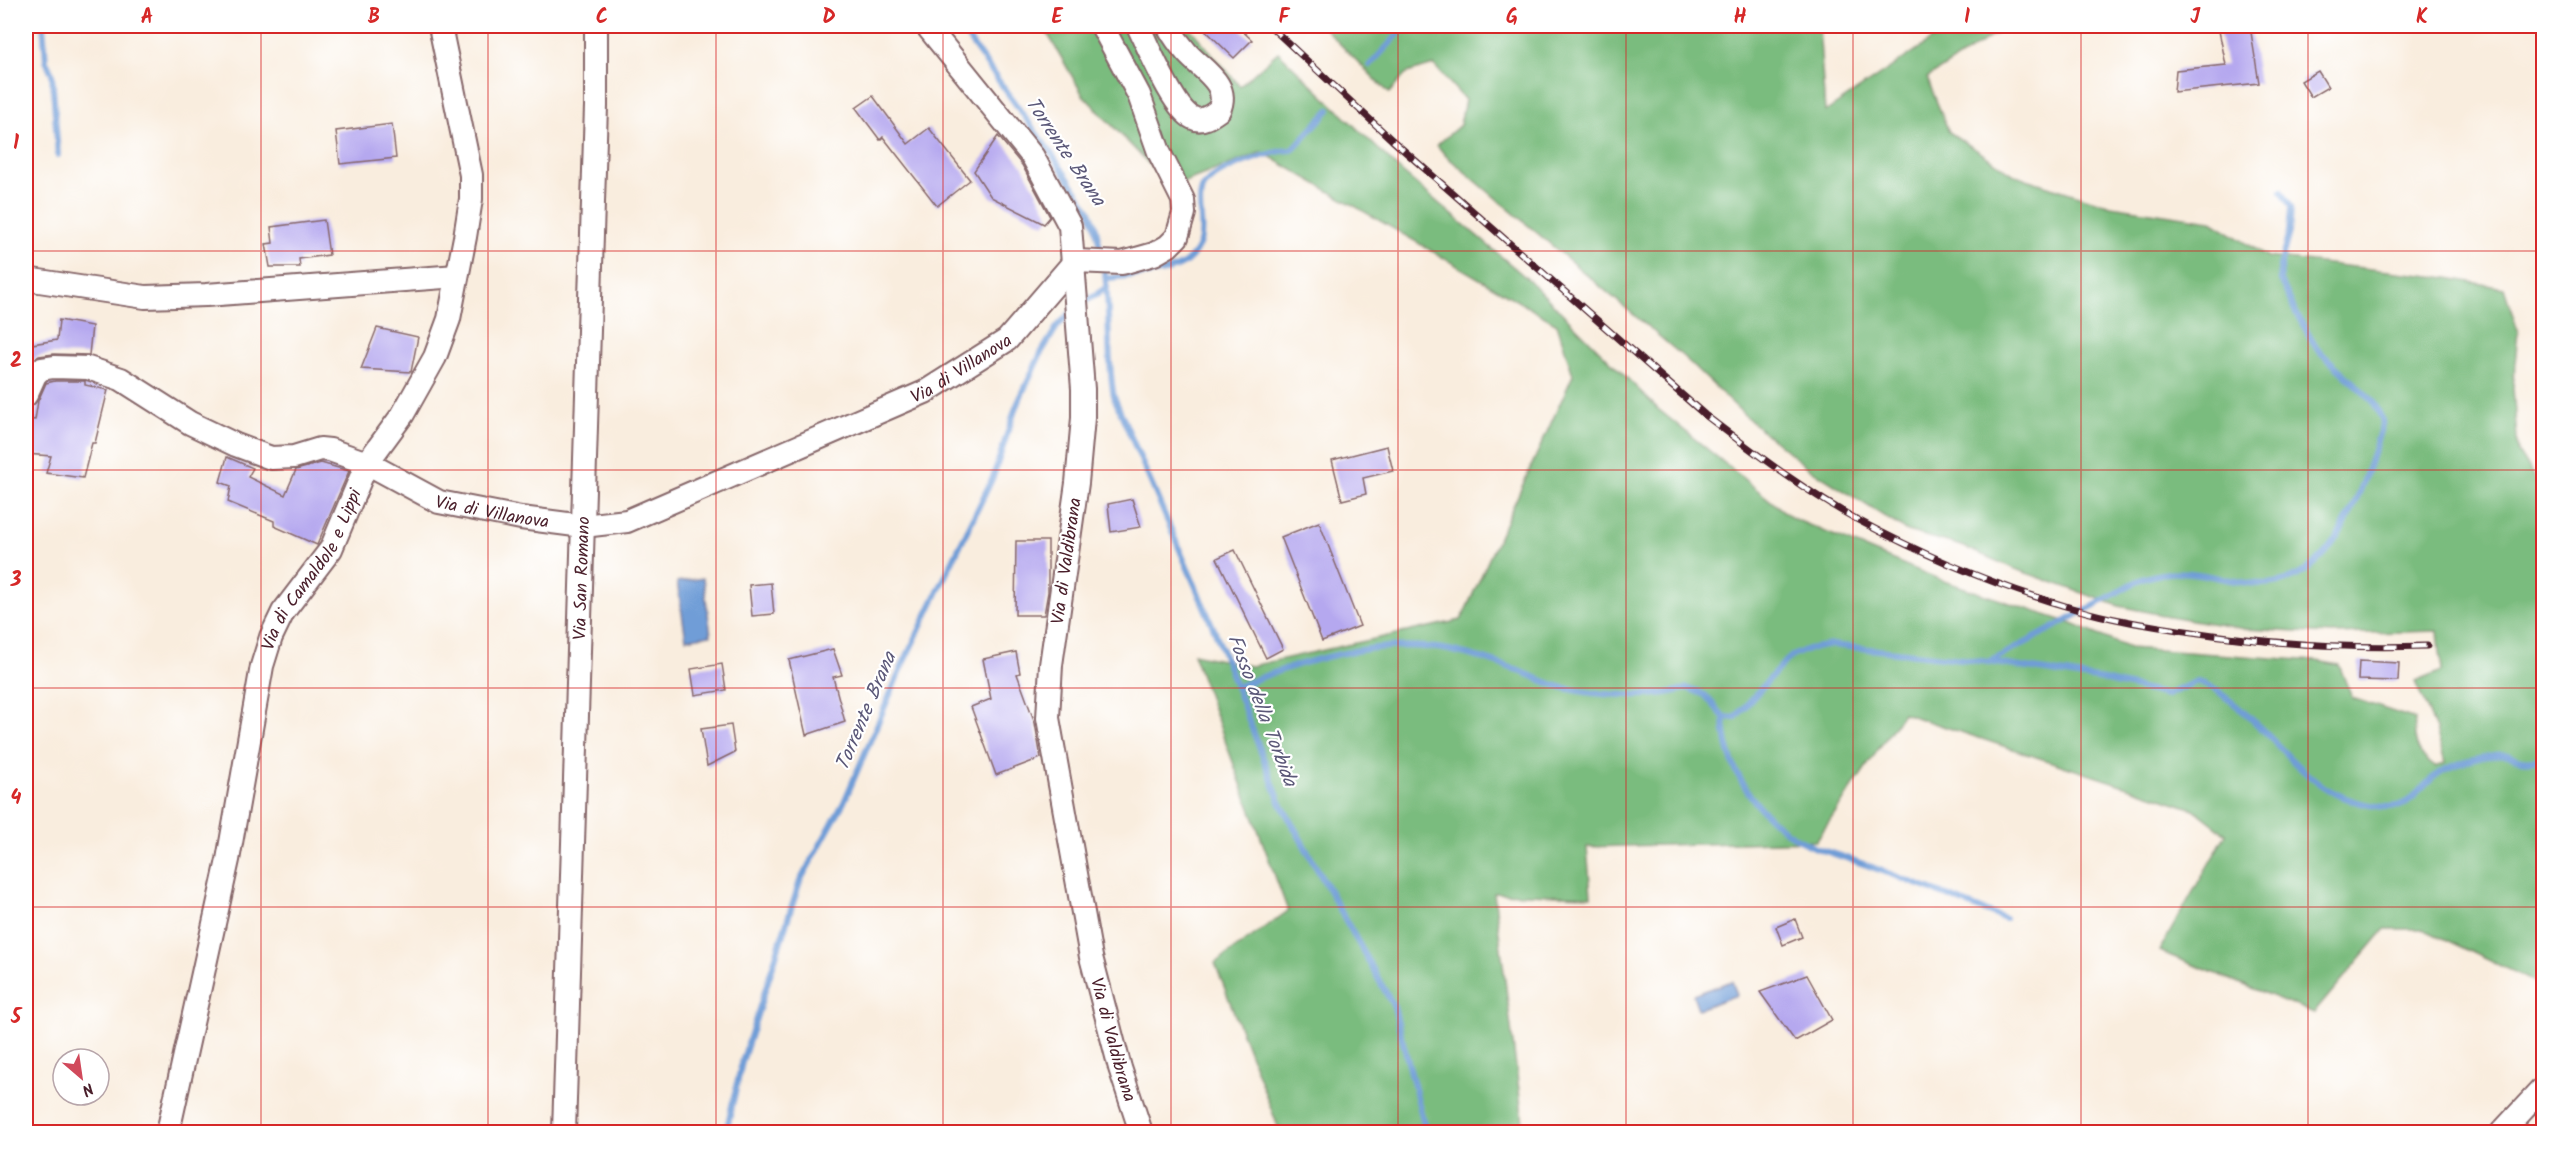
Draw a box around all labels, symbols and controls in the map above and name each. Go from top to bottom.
text: A [141,2,153,34]
text: B [368,2,380,34]
text: C [596,2,608,34]
text: D [822,2,836,34]
text: E [1051,2,1063,34]
text: F [1279,2,1291,34]
text: G [1506,2,1518,34]
text: H [1733,2,1747,34]
text: I [1964,2,1970,34]
text: J [2190,2,2201,34]
text: K [2416,2,2428,34]
water label: Torrente Brana [1016,91,1114,215]
text: 1 [13,128,19,160]
street label: Via di Villanova [907,327,1018,412]
text: 2 [10,346,22,378]
street label: Via di Camaldole e Lippi [255,484,371,654]
street label: Via di Villanova [433,489,551,537]
street label: Via di Valdibrana [1044,496,1091,626]
street label: Via San Romano [566,516,599,641]
text: 3 [10,565,22,597]
water label: Fosso della Torbida [1217,630,1305,793]
water label: Torrente Brana [827,646,907,776]
text: 4 [11,783,22,815]
street label: Via di Valdibrana [1081,975,1143,1106]
text: 5 [10,1002,23,1034]
north arrow [51,1047,111,1107]
text: N [77,1075,98,1102]

